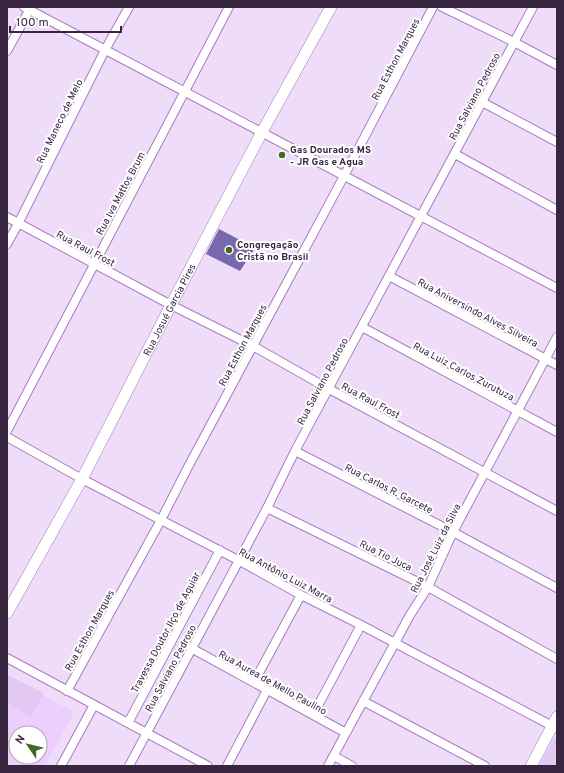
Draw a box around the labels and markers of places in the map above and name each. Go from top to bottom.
place label: Gas Dourados MS - JR Gas e Agua [290,144,371,169]
marker: Gas Dourados MS - JR Gas e Agua [277,150,287,160]
place label: Congregação Cristã no Brasil [237,239,308,264]
marker: Congregação Cristã no Brasil [224,245,234,255]

